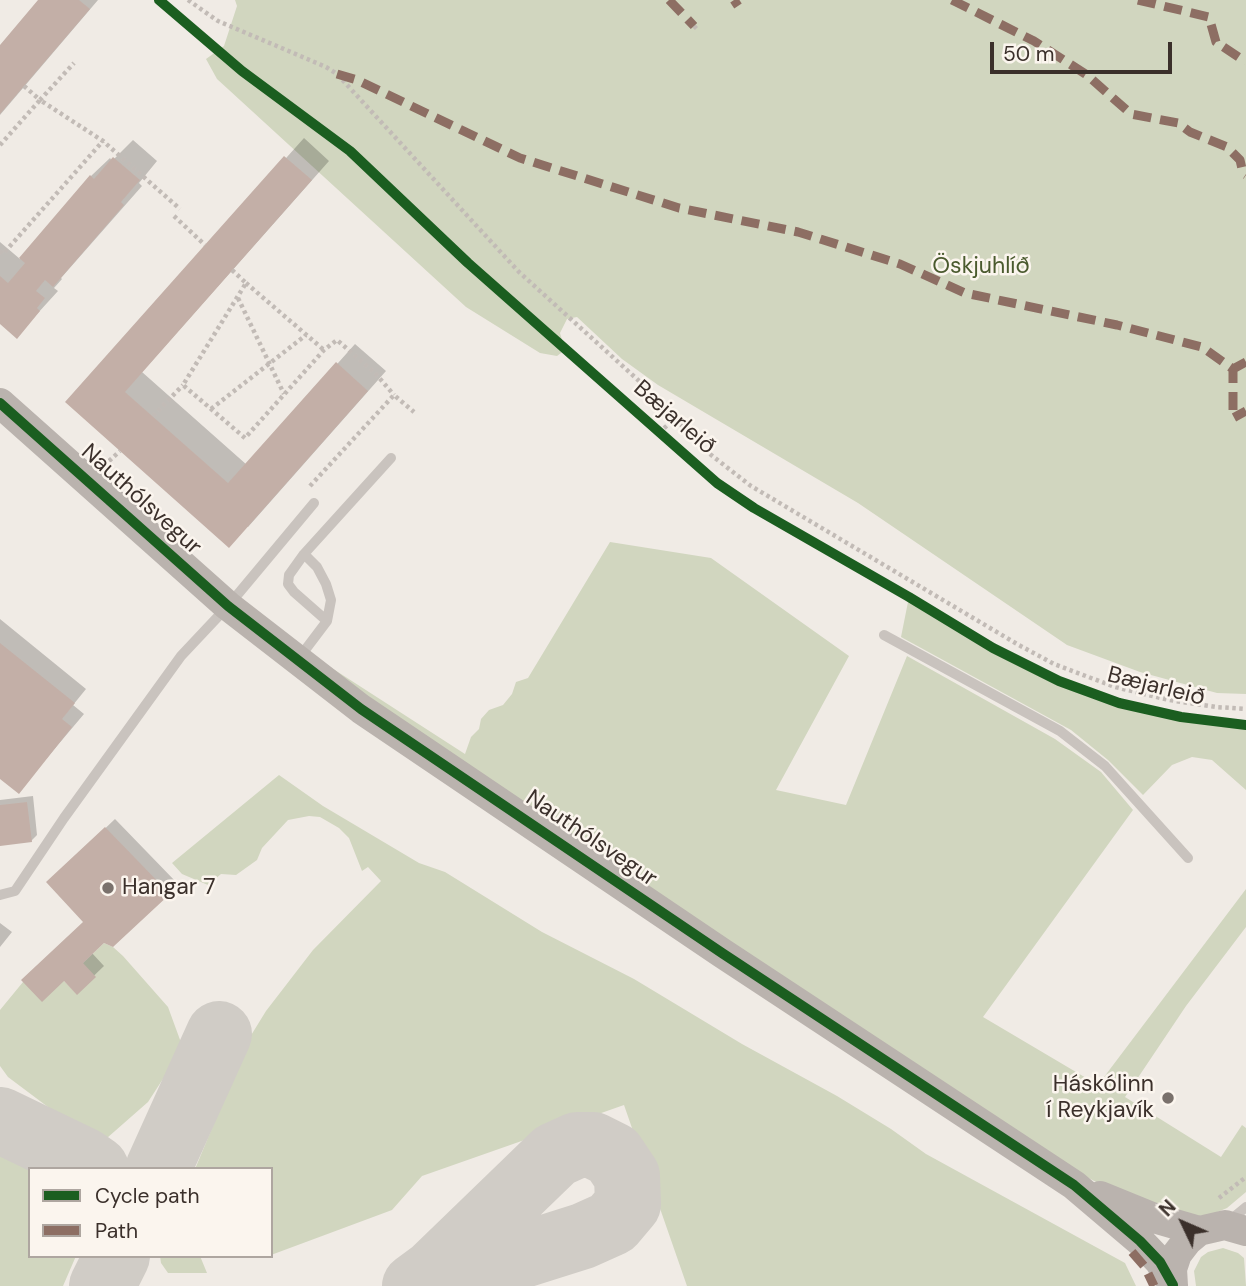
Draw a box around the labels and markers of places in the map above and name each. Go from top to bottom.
place label: Hangar 7 [122,874,216,902]
marker: Hangar 7 [100,880,116,896]
place label: Háskólinn í Reykjavík [1046,1071,1154,1125]
marker: Háskólinn í Reykjavík [1160,1090,1176,1106]

